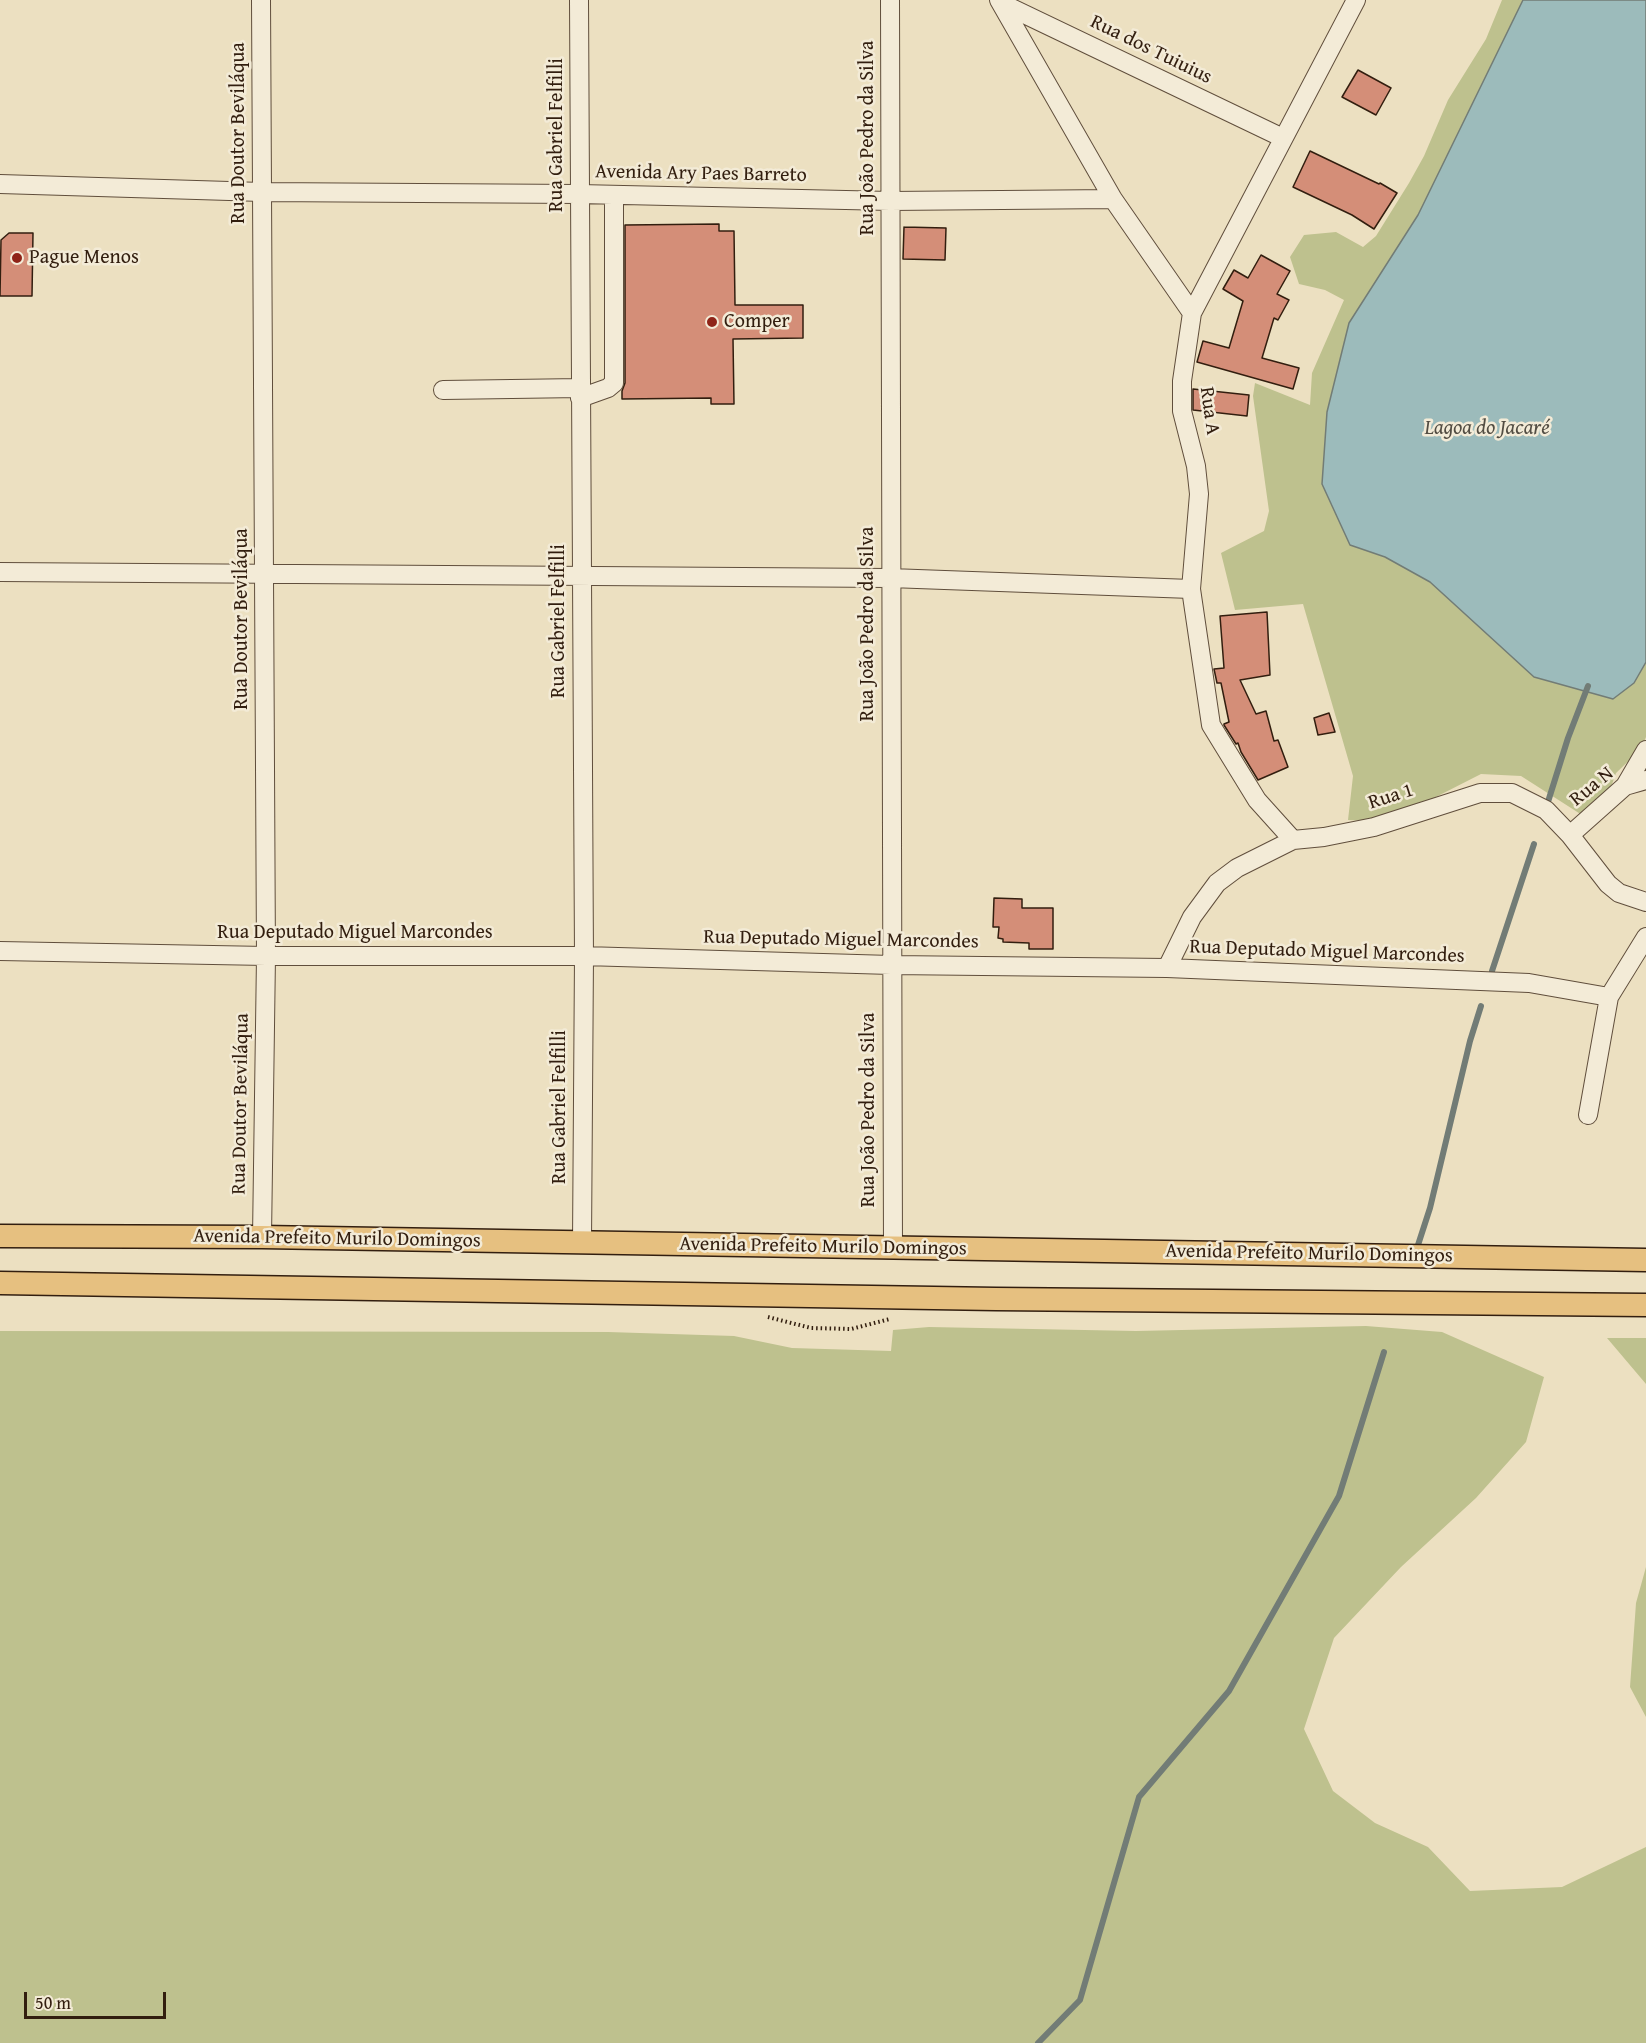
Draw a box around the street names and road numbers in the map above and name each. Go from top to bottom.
street label: Rua dos Tuiuius [1086,10,1216,90]
street label: Rua João Pedro da Silva [856,41,880,235]
street label: Rua Doutor Beviláqua [227,42,251,224]
street label: Rua Gabriel Felfilli [545,58,569,212]
street label: Avenida Ary Paes Barreto [595,160,807,188]
street label: Rua A [1194,385,1224,437]
street label: Rua João Pedro da Silva [856,527,880,721]
street label: Rua Doutor Beviláqua [230,528,254,710]
street label: Rua Gabriel Felfilli [547,544,571,698]
street label: Rua N [1565,762,1619,812]
street label: Rua 1 [1366,779,1416,815]
street label: Rua Deputado Miguel Marcondes [217,921,493,945]
street label: Rua Deputado Miguel Marcondes [703,926,979,954]
street label: Rua Deputado Miguel Marcondes [1189,935,1465,969]
street label: Rua Doutor Beviláqua [227,1013,255,1195]
street label: Rua João Pedro da Silva [857,1013,881,1207]
street label: Rua Gabriel Felfilli [548,1030,572,1184]
street label: Avenida Prefeito Murilo Domingos [193,1224,481,1254]
street label: Avenida Prefeito Murilo Domingos [679,1232,967,1262]
street label: Avenida Prefeito Murilo Domingos [1165,1239,1453,1269]

